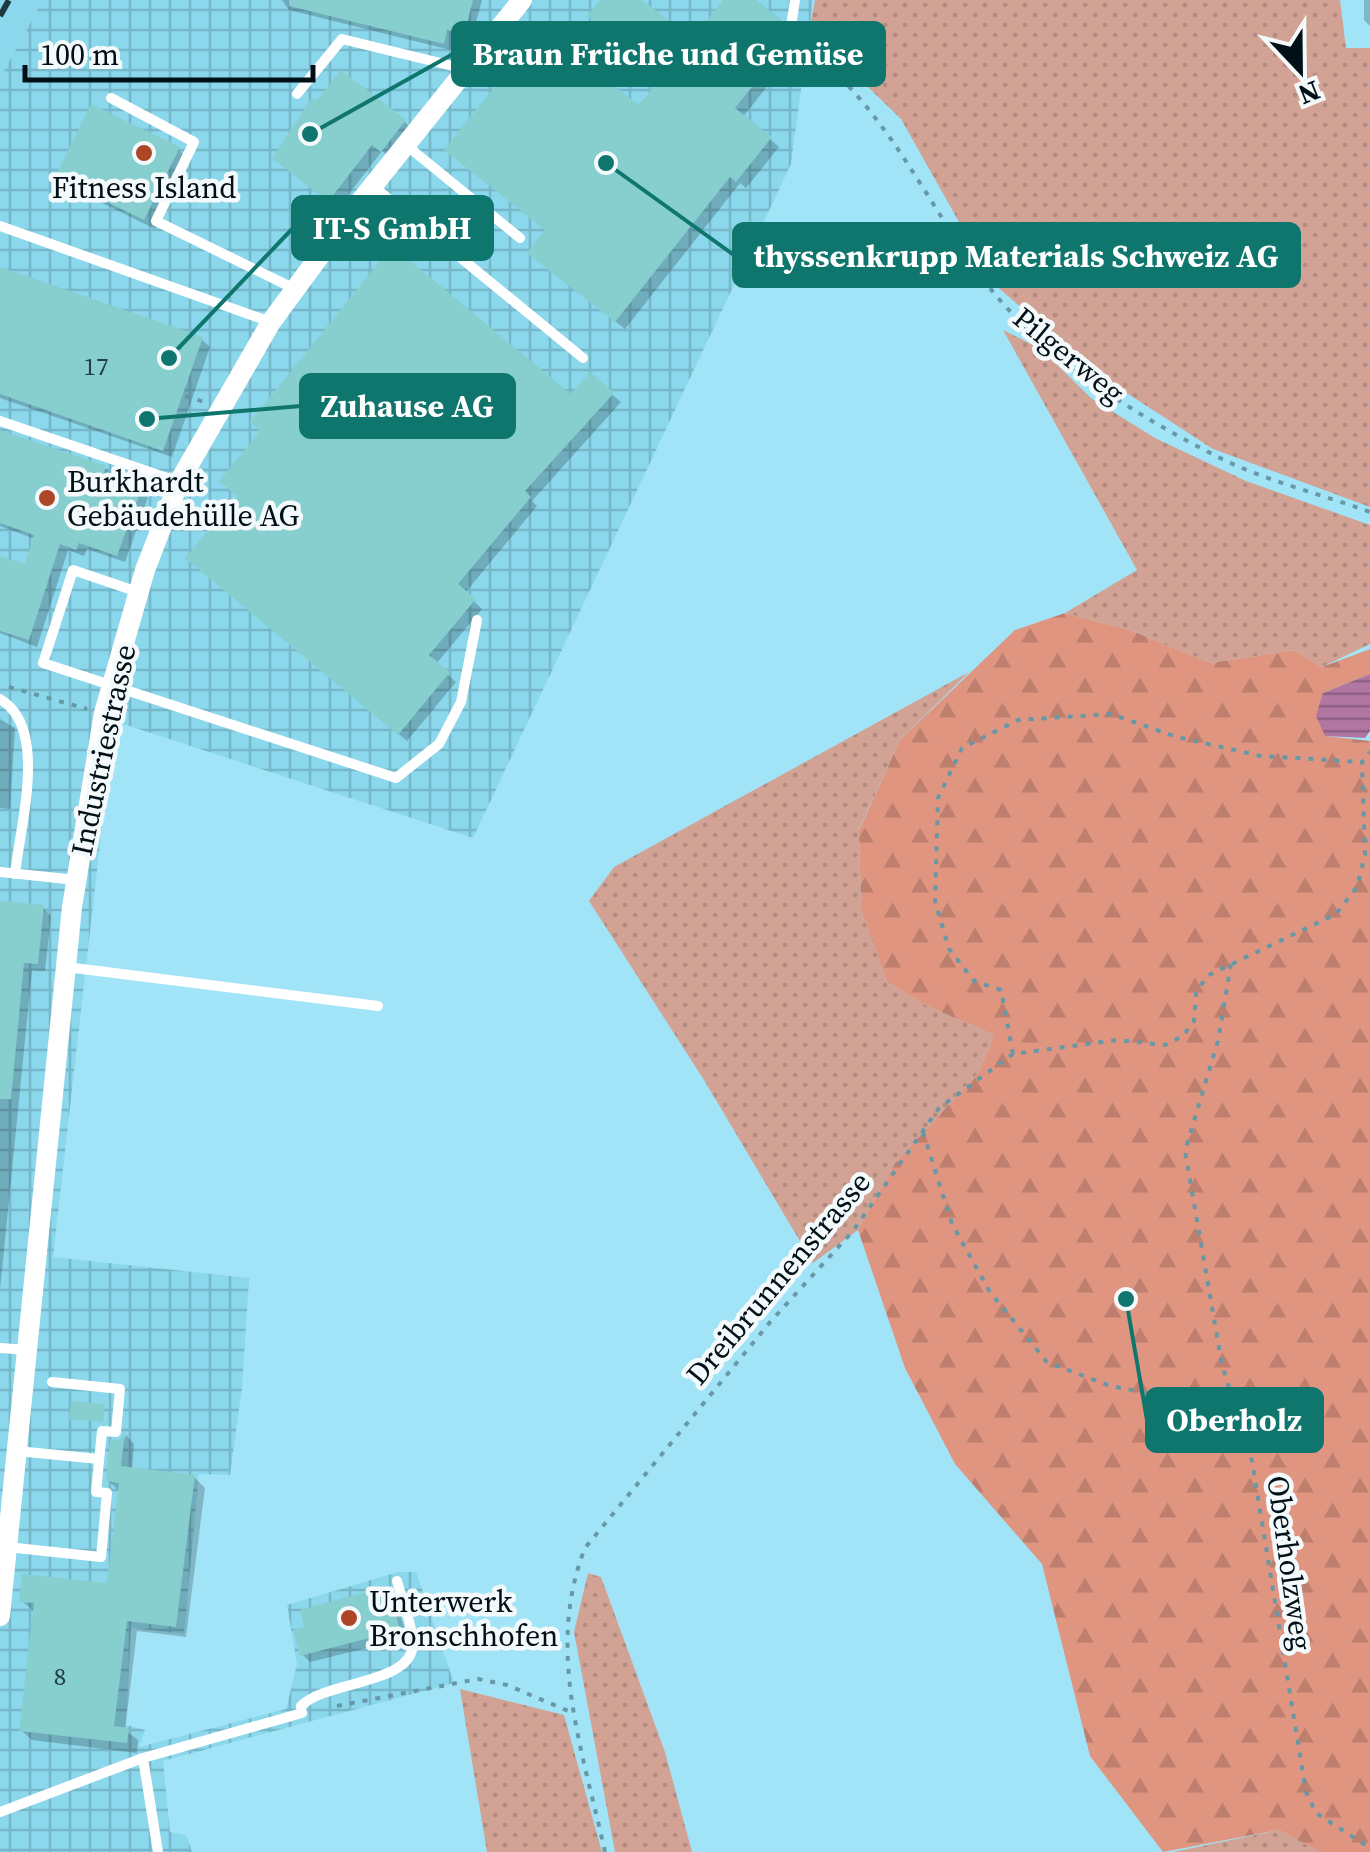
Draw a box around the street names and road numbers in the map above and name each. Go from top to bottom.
street label: Pilgerweg [1005,297,1133,413]
street label: Industriestrasse [61,641,145,859]
street label: Dreibrunnenstrasse [676,1163,880,1393]
street label: Oberholzweg [1257,1473,1323,1653]

